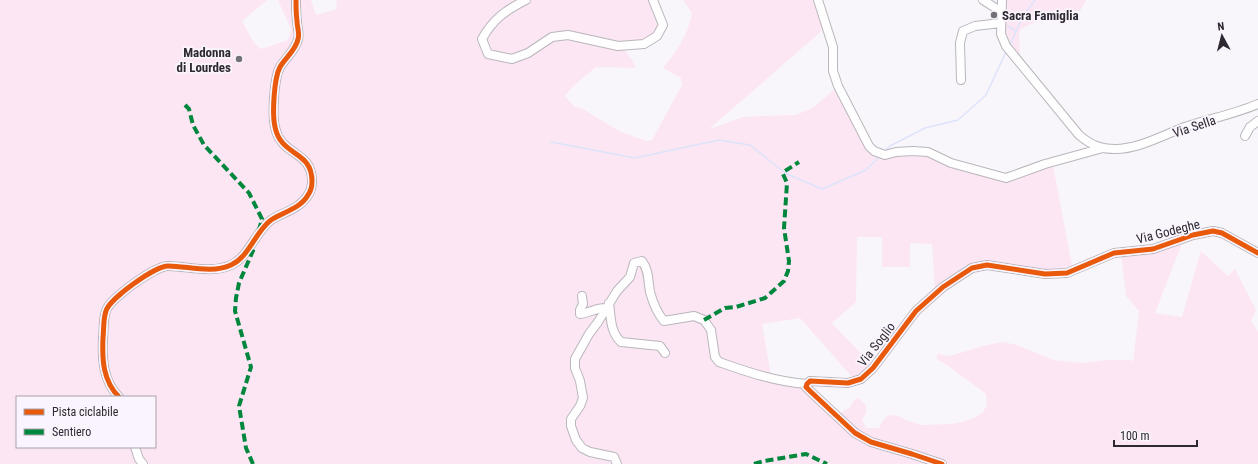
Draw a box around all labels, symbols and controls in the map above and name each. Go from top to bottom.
place label: Sacra Famiglia [1002,8,1079,23]
marker: Sacra Famiglia [989,10,999,20]
north arrow [1202,16,1242,56]
text: N [1217,20,1225,33]
place label: Madonna di Lourdes [176,45,231,75]
marker: Madonna di Lourdes [234,54,244,64]
street label: Via Sella [1171,112,1218,140]
street label: Via Godeghe [1135,216,1201,247]
street label: Via Soglio [855,319,898,369]
legend [16,396,156,448]
text: Pista ciclabile [52,405,119,419]
scale bar [1114,422,1197,448]
text: Sentiero [52,425,91,439]
text: 100 m [1120,429,1150,443]

